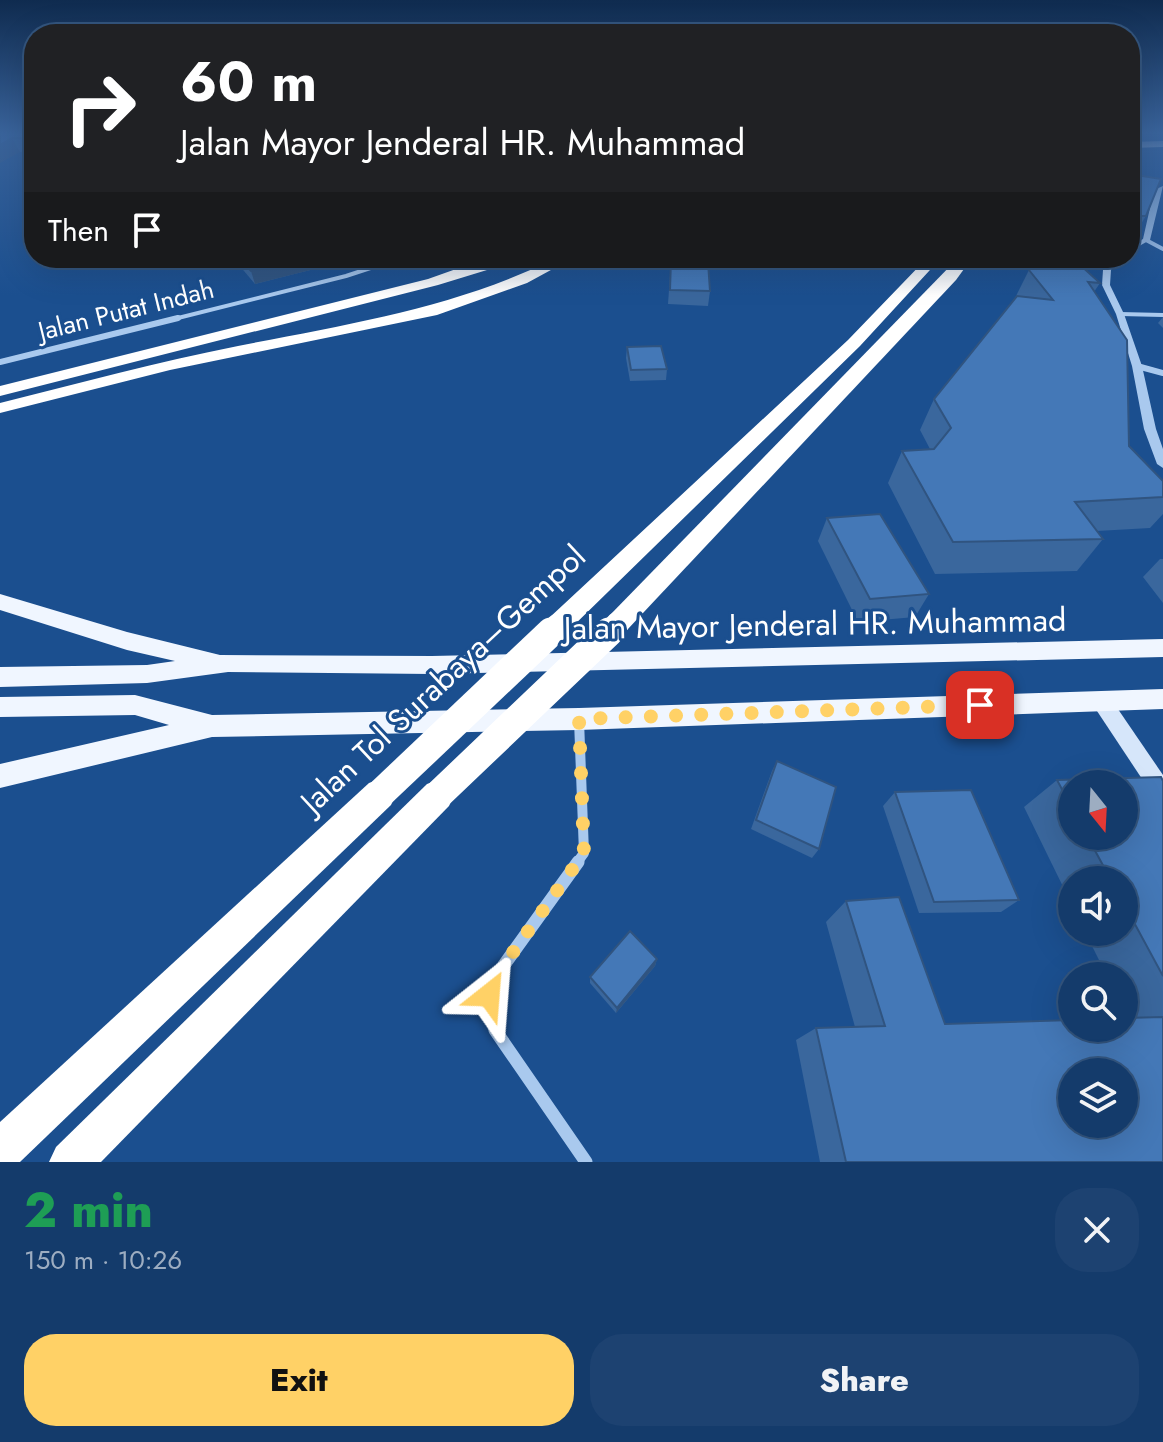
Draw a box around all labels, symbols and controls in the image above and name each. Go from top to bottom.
text: 60 m [180,41,317,122]
icon: right [48,56,152,160]
text: Jalan Mayor Jenderal HR. Muhammad [180,116,745,168]
icon: arrive [125,208,169,252]
text: Then [48,209,109,252]
street label: Jalan Putat Indah [31,270,218,351]
street label: Jalan Tol Surabaya–Gempol [287,534,596,826]
street label: Jalan Mayor Jenderal HR. Muhammad [559,597,1067,651]
pin [946,671,1014,739]
icon: arrive [958,683,1002,727]
north arrow [1058,770,1138,850]
map controls [1058,770,1138,1138]
button: sound [1058,866,1138,946]
position arrow [447,953,531,1037]
button: search [1058,962,1138,1042]
button: layers [1058,1058,1138,1138]
text: 2 min [24,1176,153,1245]
button: close [1055,1188,1139,1272]
text: 150 m · 10:26 [24,1241,182,1279]
button: Exit [24,1334,574,1426]
button: Share [590,1334,1139,1426]

